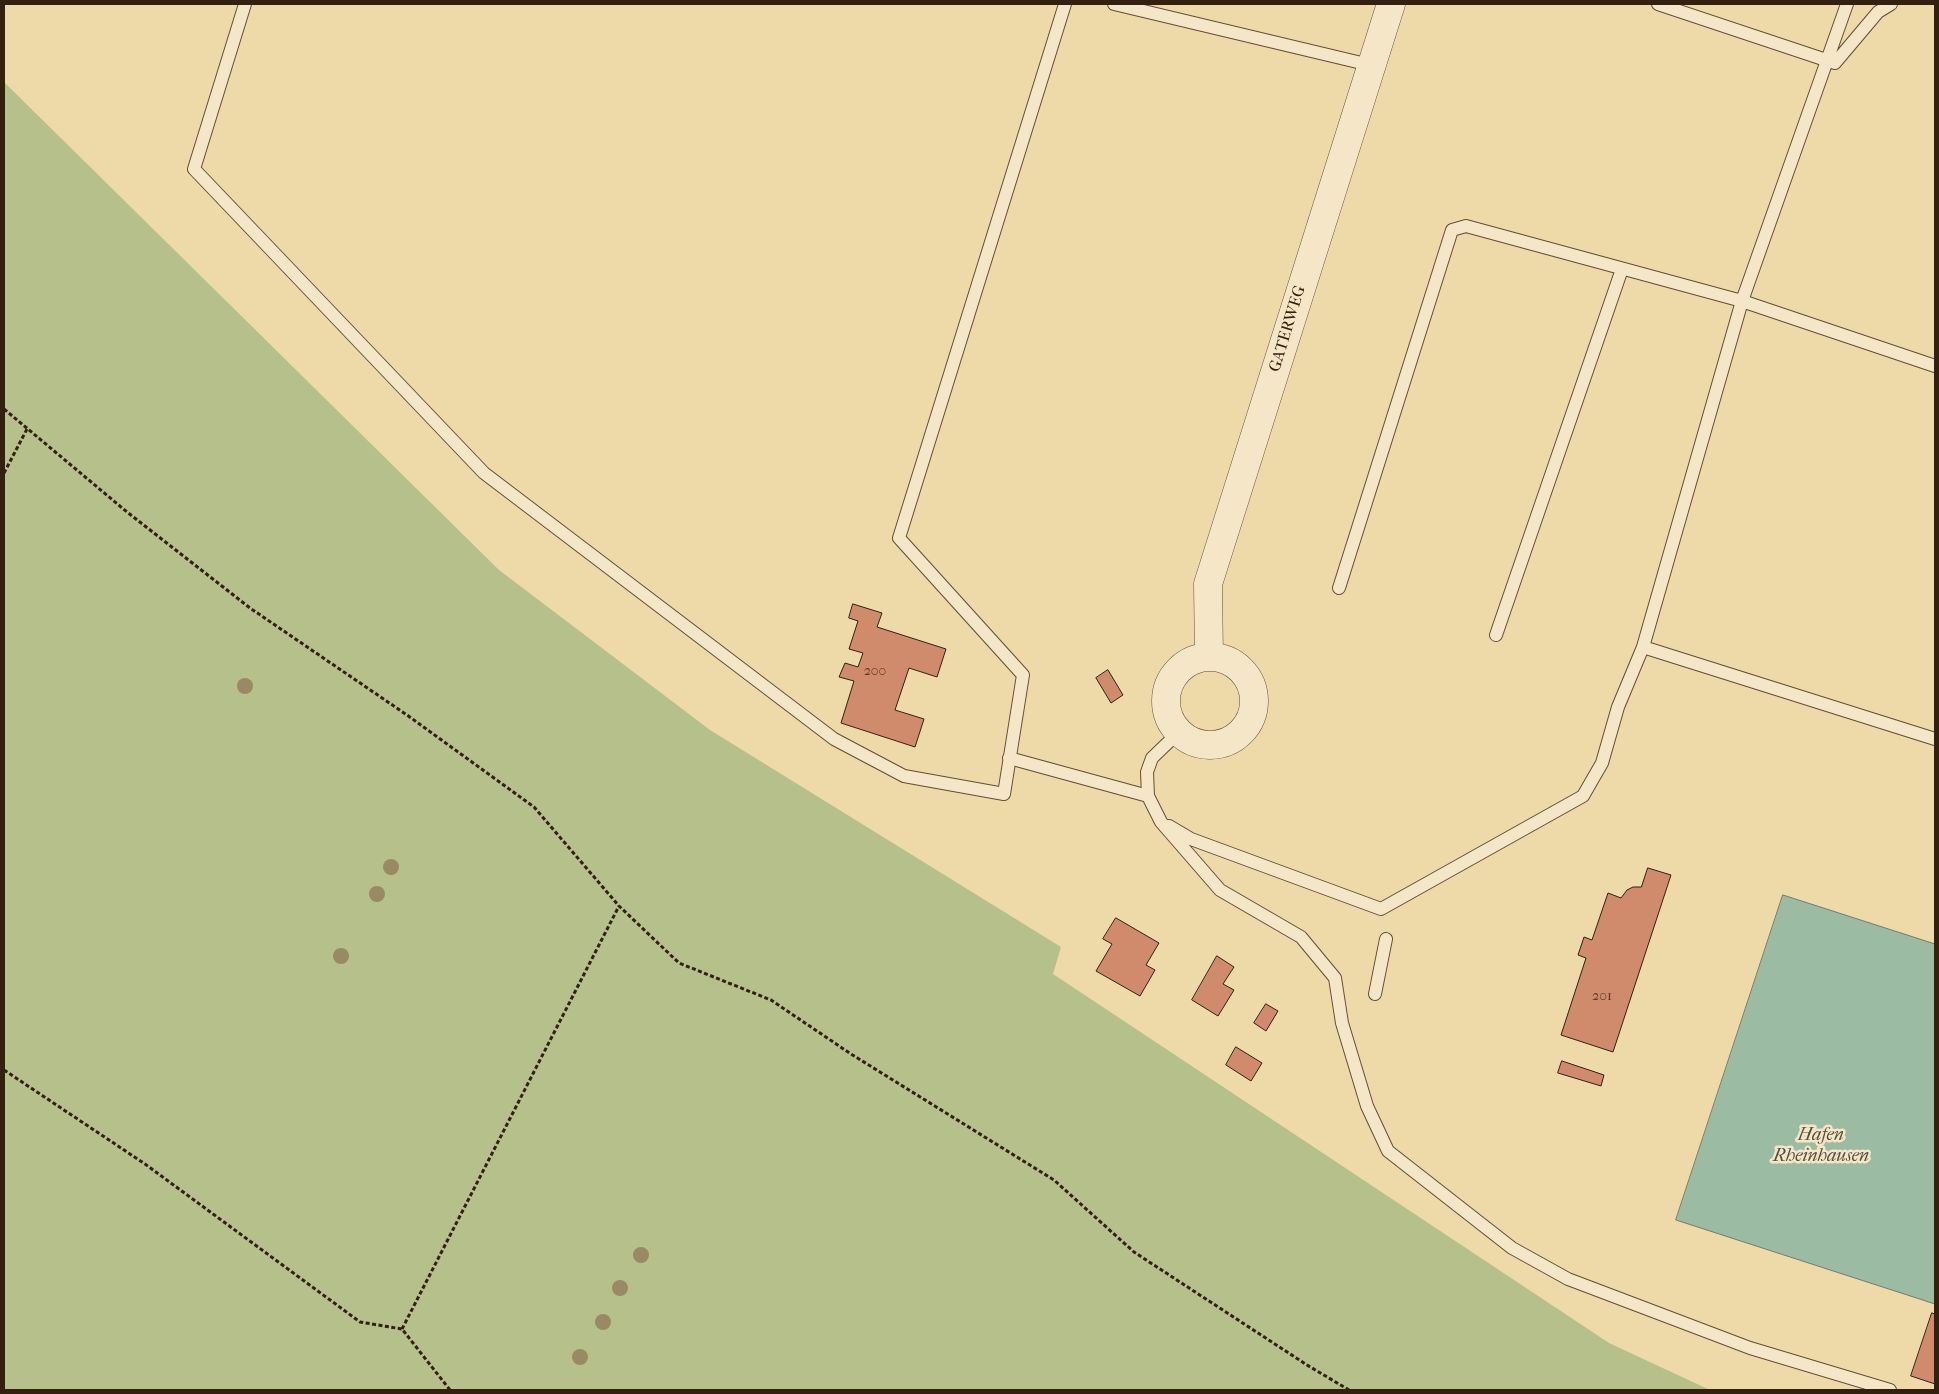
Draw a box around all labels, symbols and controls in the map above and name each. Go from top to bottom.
street label: GATERWEG [1266,283,1310,375]
house number: 200 [864,664,886,680]
house number: 201 [1592,989,1612,1005]
water label: Hafen Rheinhausen [1773,1125,1869,1168]

